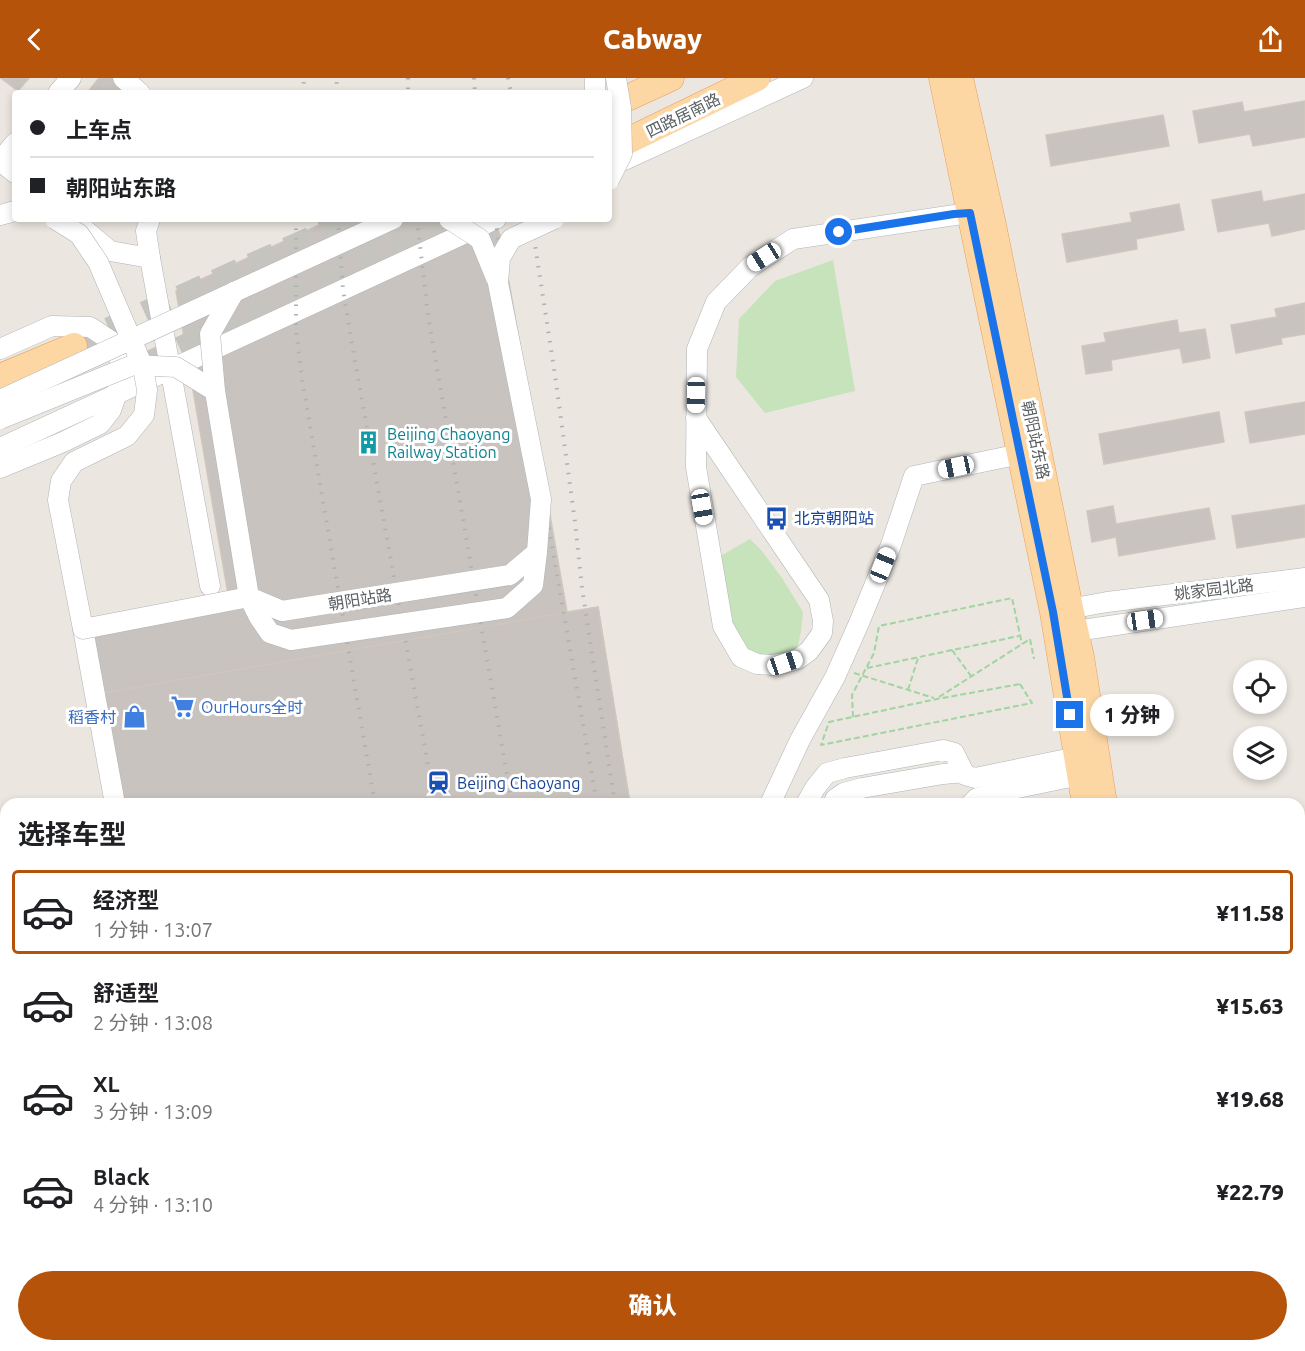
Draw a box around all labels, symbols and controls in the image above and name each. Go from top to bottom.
icon: back [18,23,51,56]
icon: share [1254,23,1287,56]
text: Cabway [603,24,702,54]
street label: 四路居南路 [643,89,723,141]
text: 上车点 [66,117,132,142]
text: 朝阳站东路 [66,175,176,200]
route start [825,218,852,245]
car [744,240,784,274]
car [687,377,705,413]
street label: 朝阳站东路 [1019,399,1053,481]
place label: Beijing Chaoyang Railway Station [387,425,510,461]
building icon: Beijing Chaoyang Railway Station [356,430,382,456]
car [937,454,975,480]
car [690,488,714,526]
bus stop icon: 北京朝阳站 [763,505,789,531]
place label: 北京朝阳站 [794,509,874,527]
car [868,545,898,585]
street label: 姚家园北路 [1173,575,1255,603]
street label: 朝阳站路 [327,585,393,613]
car [1126,609,1164,631]
car [765,649,805,677]
map controls [1233,660,1287,780]
button: locate [1233,660,1287,714]
supermarket icon: OurHours全时 [170,694,196,720]
callout: 1 分钟 [1091,694,1175,736]
place label: OurHours全时 [201,698,303,716]
route end [1056,701,1083,728]
text: 1 分钟 [1104,703,1160,726]
shop icon: 稻香村 [121,704,147,730]
place label: 稻香村 [68,708,116,726]
button: layers [1233,726,1287,780]
station icon: Beijing Chaoyang [426,770,452,796]
place label: Beijing Chaoyang [457,774,580,792]
text: 选择车型 [18,819,126,849]
icon: car [21,885,75,939]
text: 经济型 [93,887,159,912]
text: ¥11.58 [1217,900,1284,925]
text: 1 分钟 · 13:07 [93,918,213,941]
icon: car [21,978,75,1032]
text: 舒适型 [93,980,159,1005]
text: ¥15.63 [1217,993,1284,1018]
text: 2 分钟 · 13:08 [93,1011,213,1034]
icon: car [21,1071,75,1125]
text: XL [93,1071,120,1096]
text: ¥19.68 [1217,1086,1284,1111]
text: 3 分钟 · 13:09 [93,1100,213,1123]
icon: car [21,1164,75,1218]
text: Black [93,1164,150,1189]
text: ¥22.79 [1217,1179,1284,1204]
text: 4 分钟 · 13:10 [93,1193,213,1216]
button: 确认 [18,1271,1287,1340]

